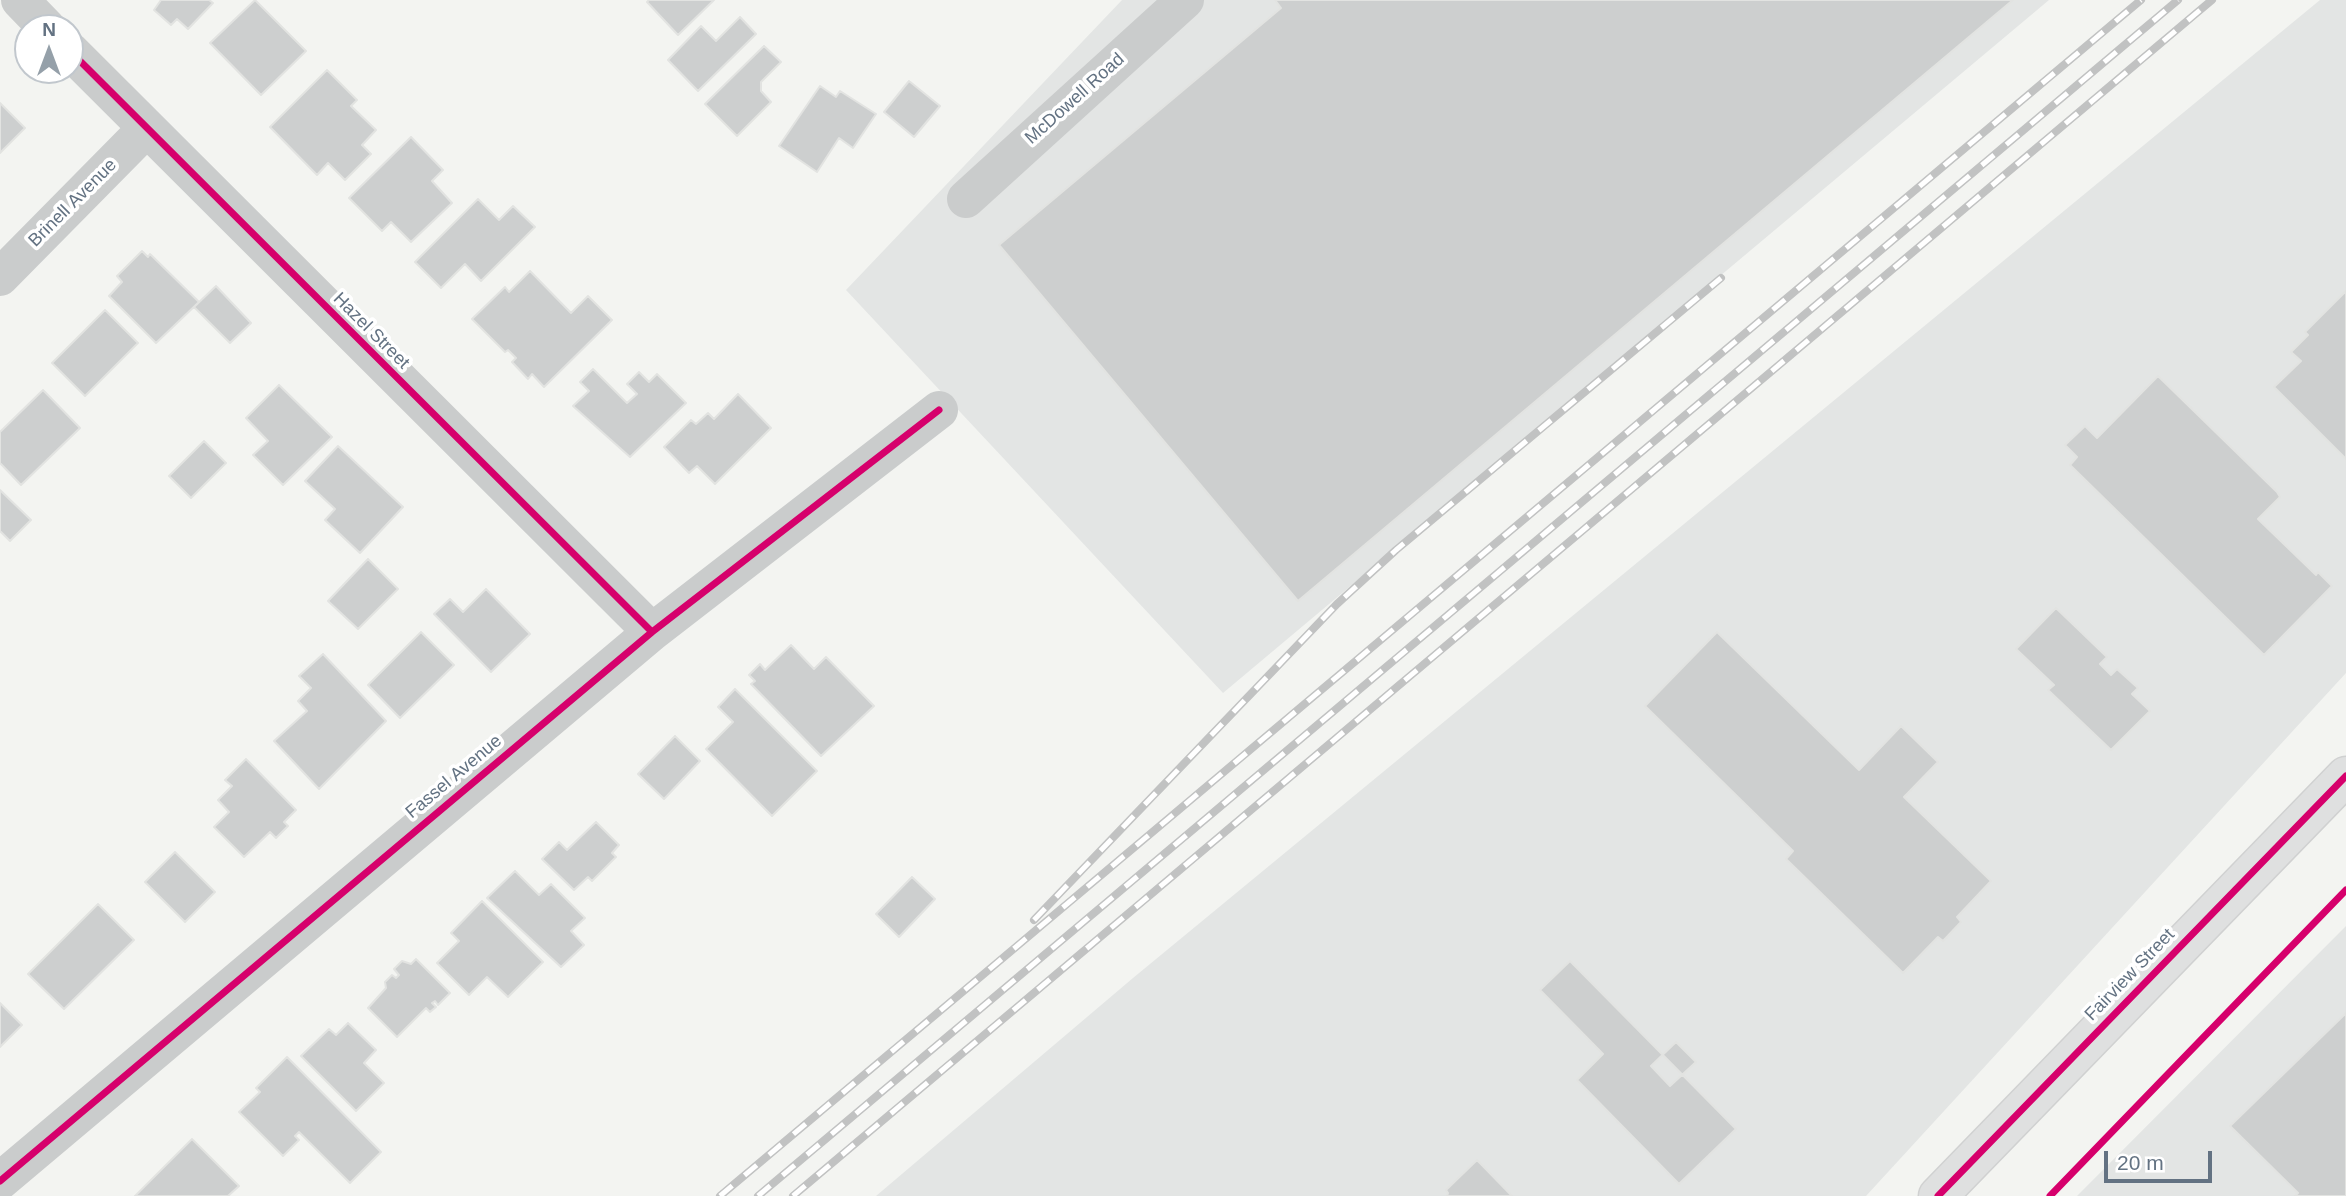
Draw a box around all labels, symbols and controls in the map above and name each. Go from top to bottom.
north arrow [14,14,84,84]
text: N [42,19,56,40]
street label: McDowell Road [1021,49,1129,149]
street label: Brinell Avenue [24,154,122,252]
street label: Hazel Street [328,288,414,374]
street label: Fassel Avenue [402,731,506,823]
street label: Fairview Street [2081,924,2179,1026]
scale bar [2108,1136,2216,1180]
text: 20 m [2117,1151,2164,1174]

